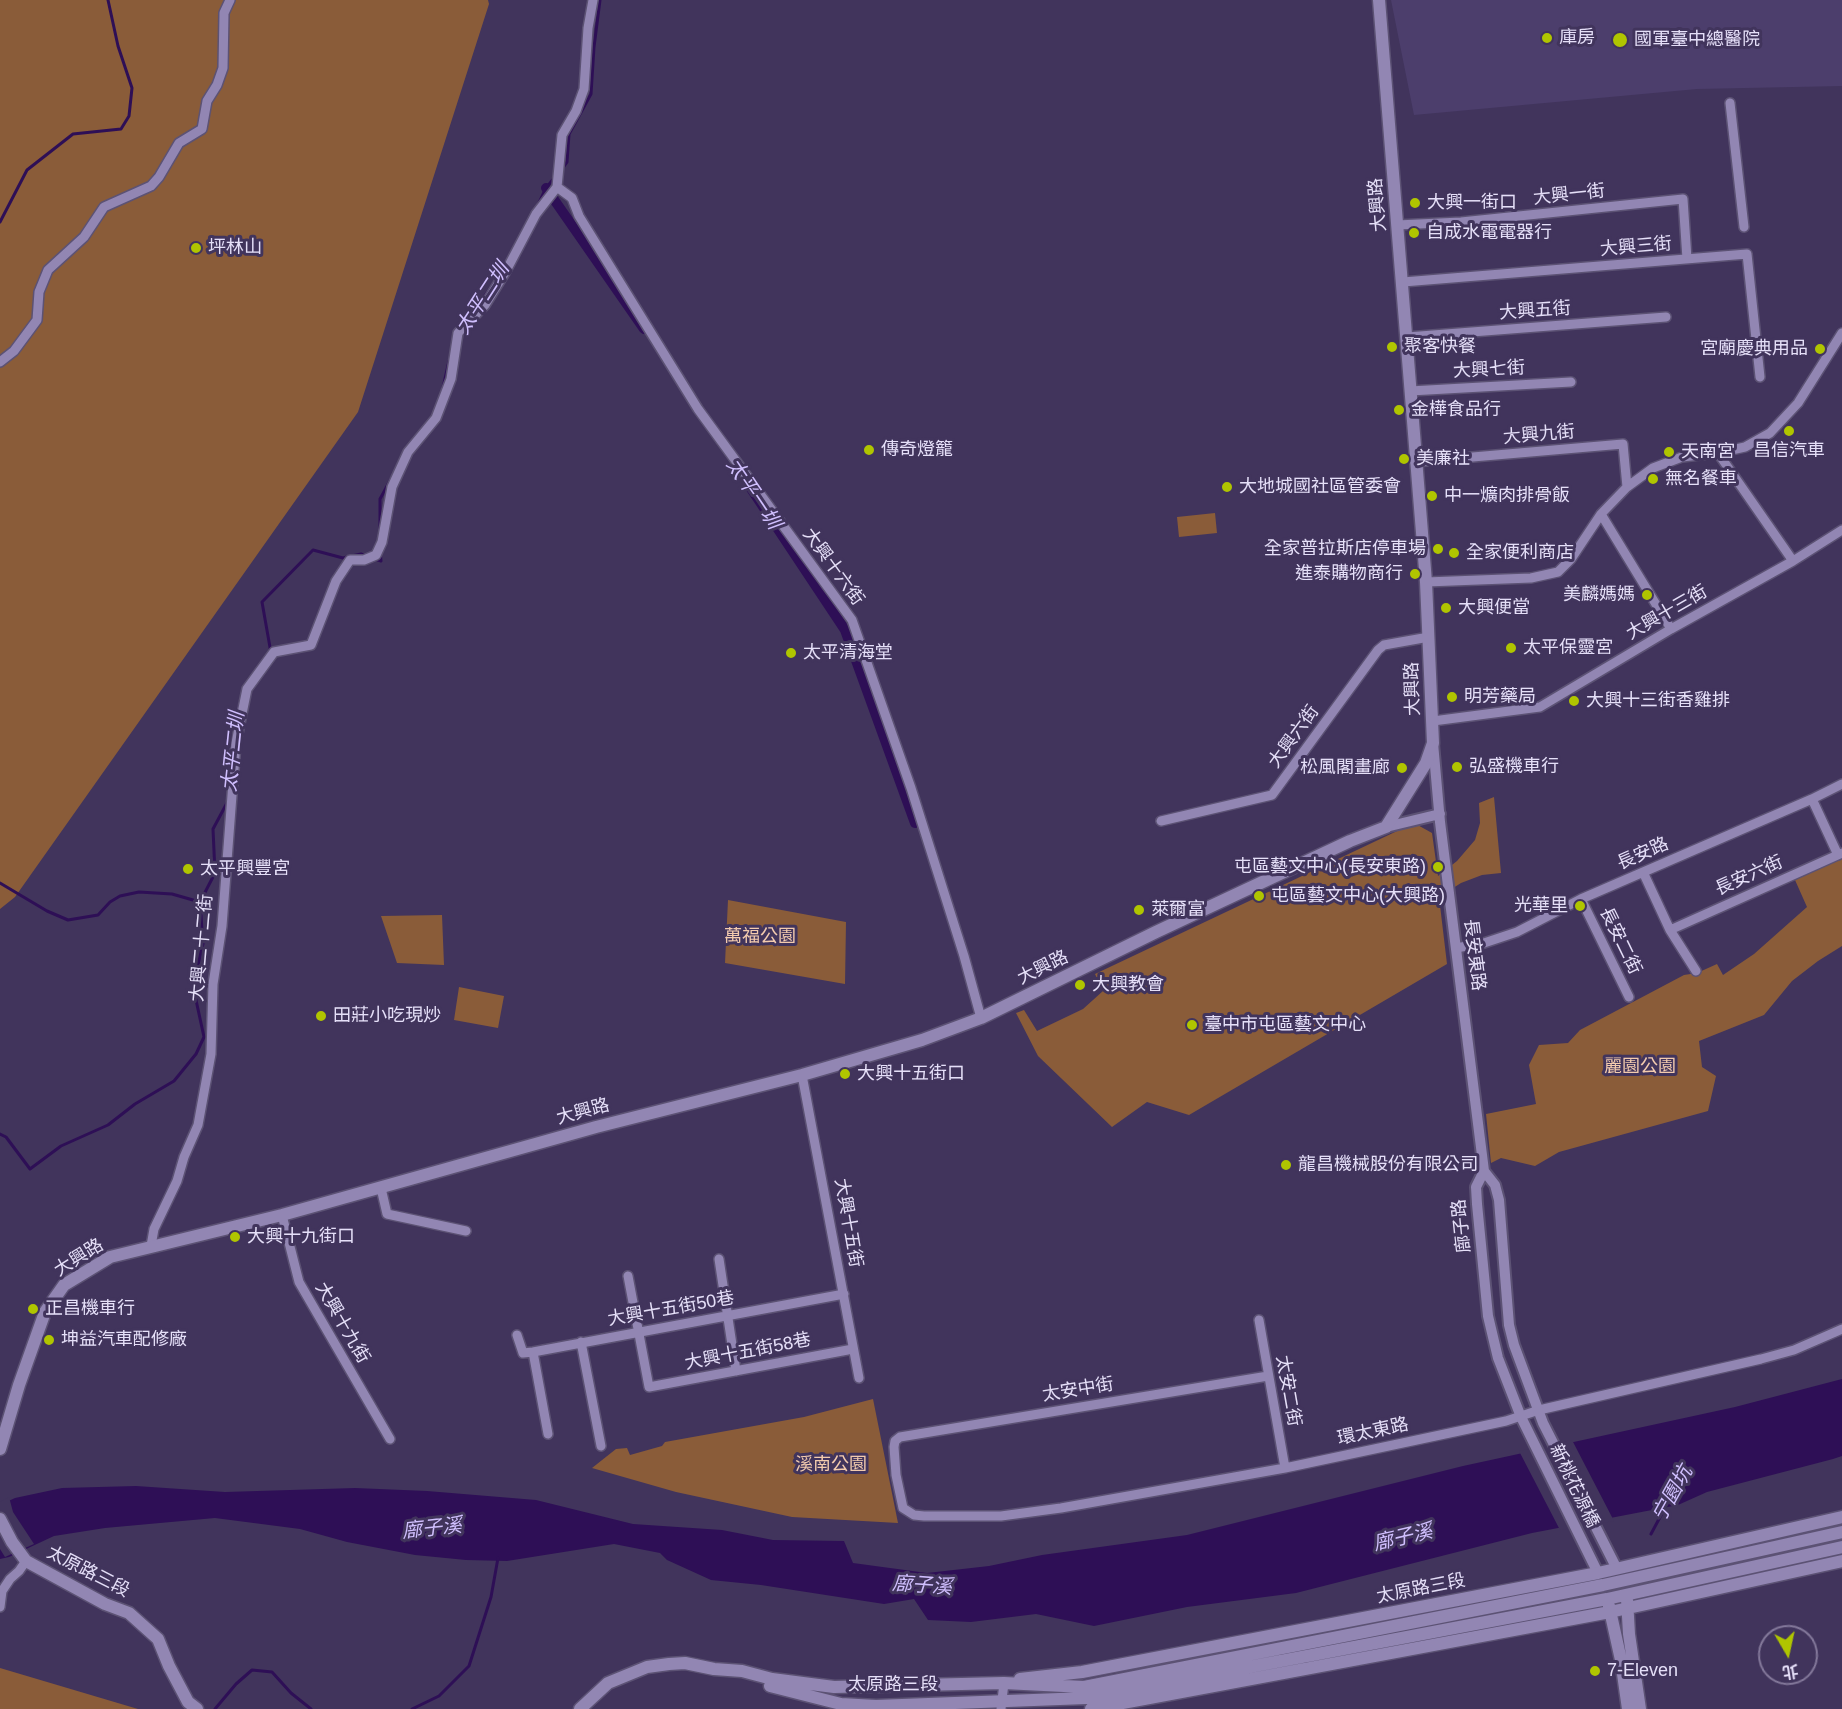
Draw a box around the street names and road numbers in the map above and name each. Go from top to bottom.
street label: 大興路 [1365,177,1391,233]
street label: 大興一街 [1532,180,1606,210]
street label: 大興三街 [1599,233,1673,261]
street label: 大興五街 [1498,298,1572,324]
street label: 大興七街 [1452,357,1526,383]
street label: 大興九街 [1502,421,1576,449]
street label: 大興十六街 [798,524,868,610]
street label: 大興十三街 [1623,581,1711,645]
street label: 大興路 [1401,662,1425,716]
street label: 大興六街 [1264,702,1324,772]
street label: 長安路 [1614,833,1672,875]
street label: 長安六街 [1712,851,1786,901]
street label: 大興二十二街 [187,893,217,1003]
street label: 長安二街 [1595,904,1645,978]
street label: 長安東路 [1459,918,1489,992]
street label: 大興路 [1014,946,1072,990]
street label: 大興路 [554,1095,612,1129]
street label: 大興十五街 [830,1177,866,1269]
street label: 廍子路 [1448,1198,1476,1254]
street label: 大興路 [50,1235,108,1281]
street label: 大興十九街 [310,1279,374,1367]
street label: 大興十五街50巷 [606,1287,736,1331]
street label: 大興十五街58巷 [683,1329,813,1375]
street label: 太安二街 [1271,1354,1305,1428]
street label: 太安中街 [1041,1374,1115,1406]
street label: 環太東路 [1336,1414,1410,1450]
street label: 新桃花源橋 [1545,1441,1603,1531]
street label: 太原路三段 [43,1542,133,1602]
street label: 太原路三段 [1375,1570,1467,1608]
street label: 太原路三段 [848,1674,938,1696]

